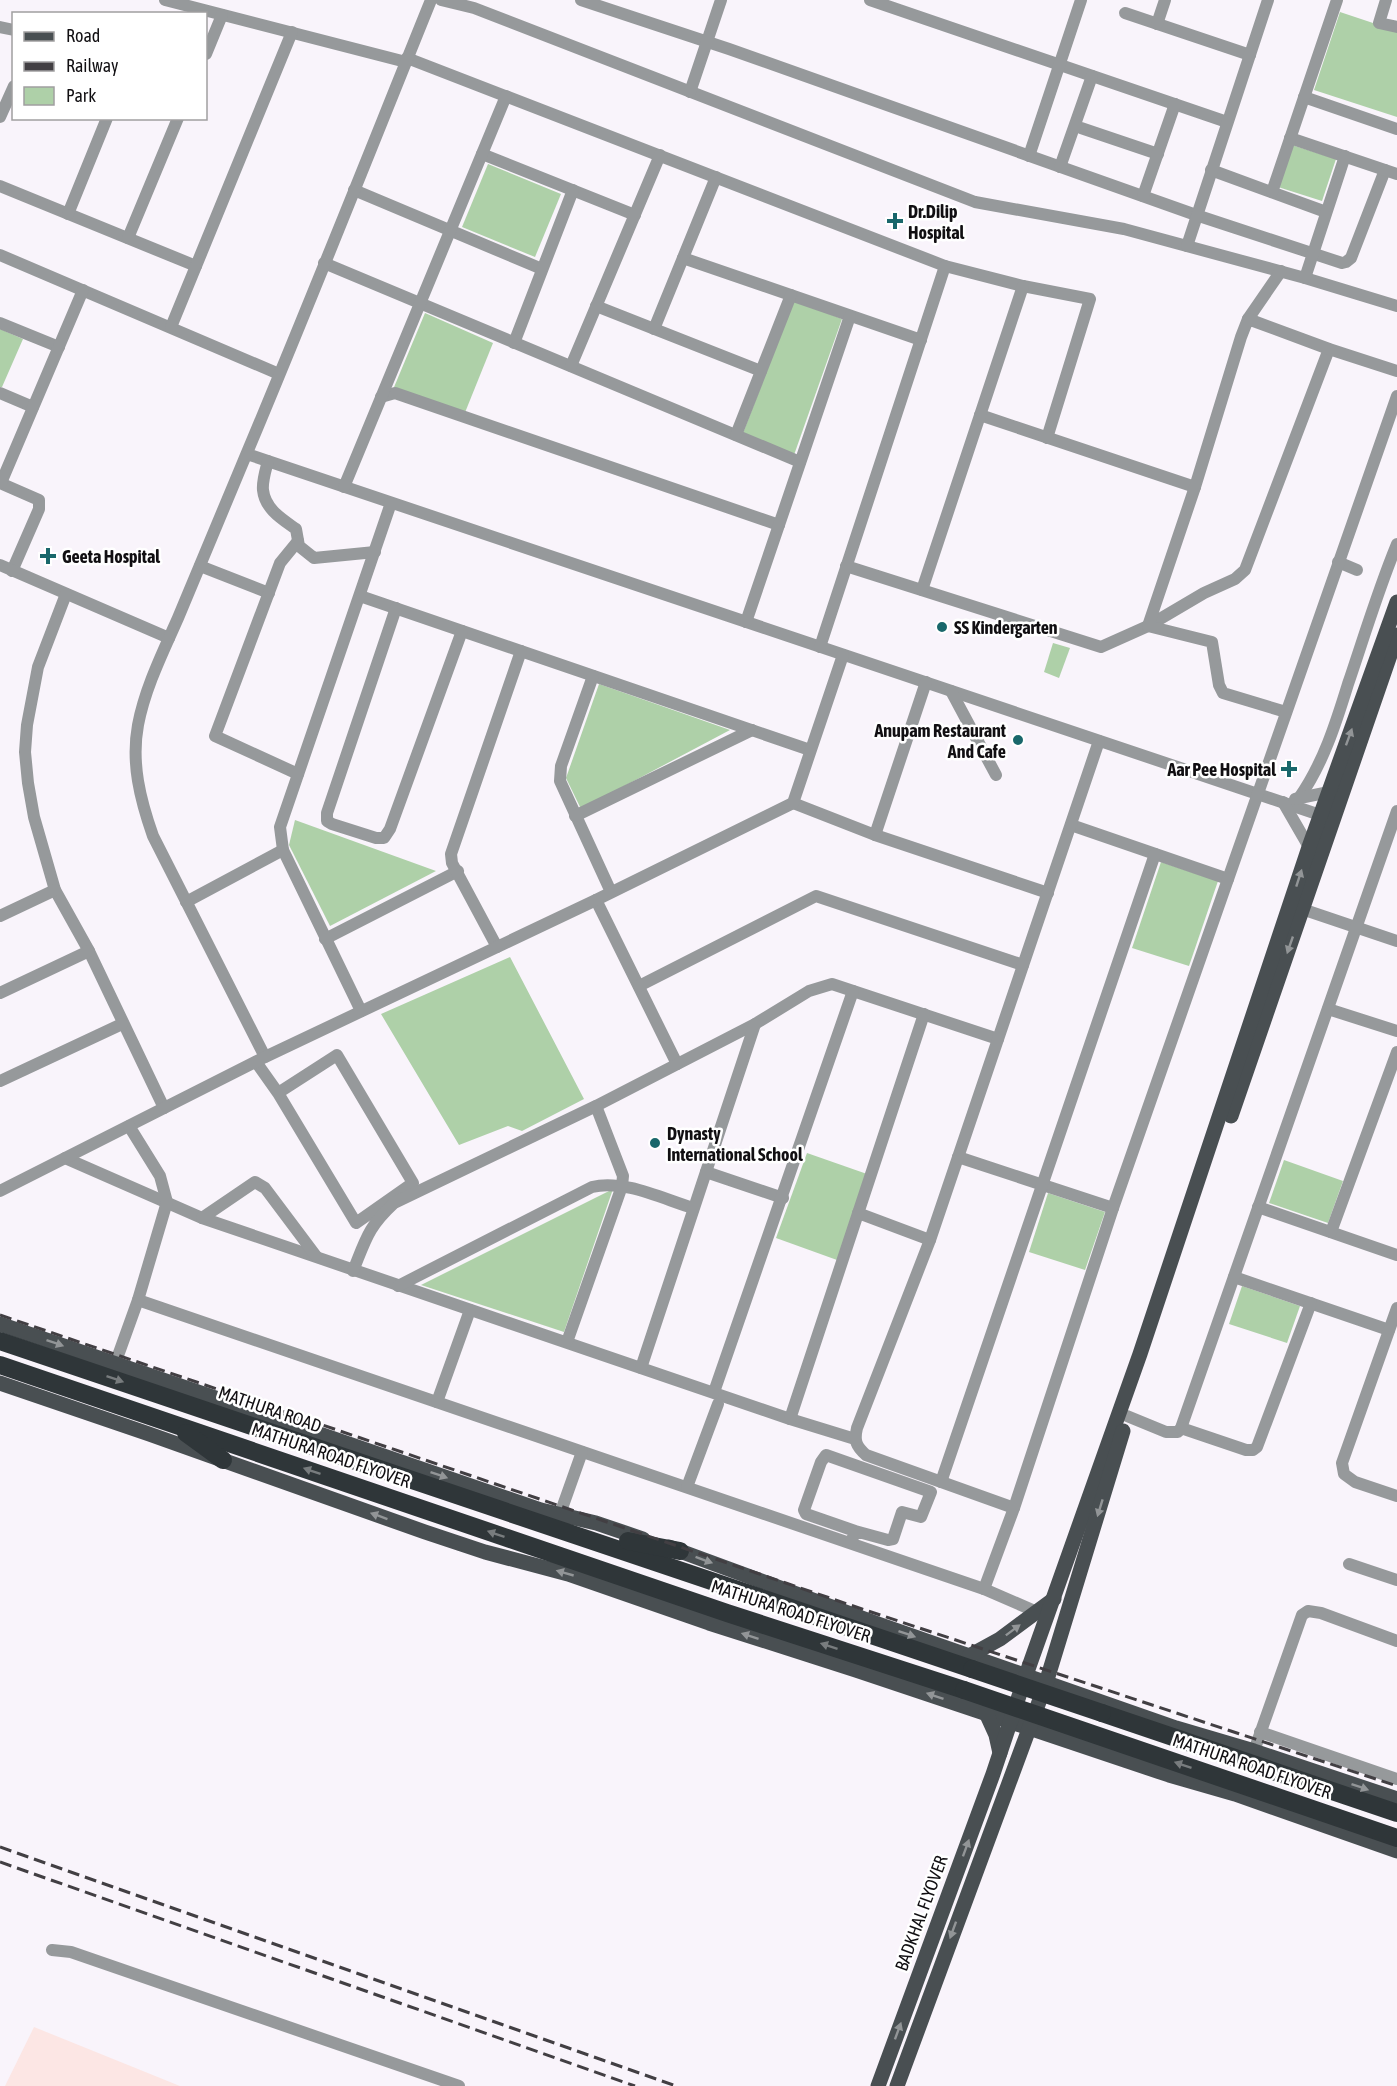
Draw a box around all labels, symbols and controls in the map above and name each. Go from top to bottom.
legend [12,12,207,120]
text: Road [66,25,100,46]
text: Railway [66,55,118,76]
text: Park [66,85,96,106]
place label: Dr.Dilip Hospital [908,201,964,243]
marker: Dr.Dilip Hospital [886,212,904,230]
place label: Geeta Hospital [62,546,160,567]
marker: Geeta Hospital [39,547,57,565]
place label: SS Kindergarten [954,617,1058,638]
marker: SS Kindergarten [935,620,949,634]
place label: Anupam Restaurant And Cafe [873,720,1007,762]
one-way arrow [1344,728,1354,746]
marker: Anupam Restaurant And Cafe [1011,733,1025,747]
place label: Aar Pee Hospital [1166,759,1276,780]
marker: Aar Pee Hospital [1280,760,1298,778]
one-way arrow [1294,869,1304,887]
one-way arrow [1284,936,1294,954]
place label: Dynasty International School [667,1123,803,1165]
marker: Dynasty International School [648,1136,662,1150]
one-way arrow [46,1339,64,1349]
one-way arrow [106,1375,124,1385]
street label: MATHURA ROAD [216,1382,324,1436]
street label: MATHURA ROAD FLYOVER [249,1418,413,1492]
one-way arrow [303,1466,321,1475]
one-way arrow [430,1470,448,1480]
one-way arrow [1095,1499,1104,1517]
one-way arrow [370,1510,388,1520]
one-way arrow [487,1529,505,1538]
one-way arrow [695,1555,713,1565]
one-way arrow [556,1568,574,1577]
street label: MATHURA ROAD FLYOVER [709,1575,873,1647]
one-way arrow [1005,1623,1021,1636]
one-way arrow [898,1630,916,1640]
one-way arrow [741,1631,759,1640]
one-way arrow [820,1641,838,1650]
one-way arrow [926,1691,944,1701]
street label: MATHURA ROAD FLYOVER [1170,1729,1334,1803]
one-way arrow [1174,1759,1192,1769]
one-way arrow [1351,1782,1369,1792]
one-way arrow [961,1839,971,1857]
street label: BADKHAL FLYOVER [890,1852,952,1974]
one-way arrow [948,1921,958,1939]
one-way arrow [894,2022,903,2040]

